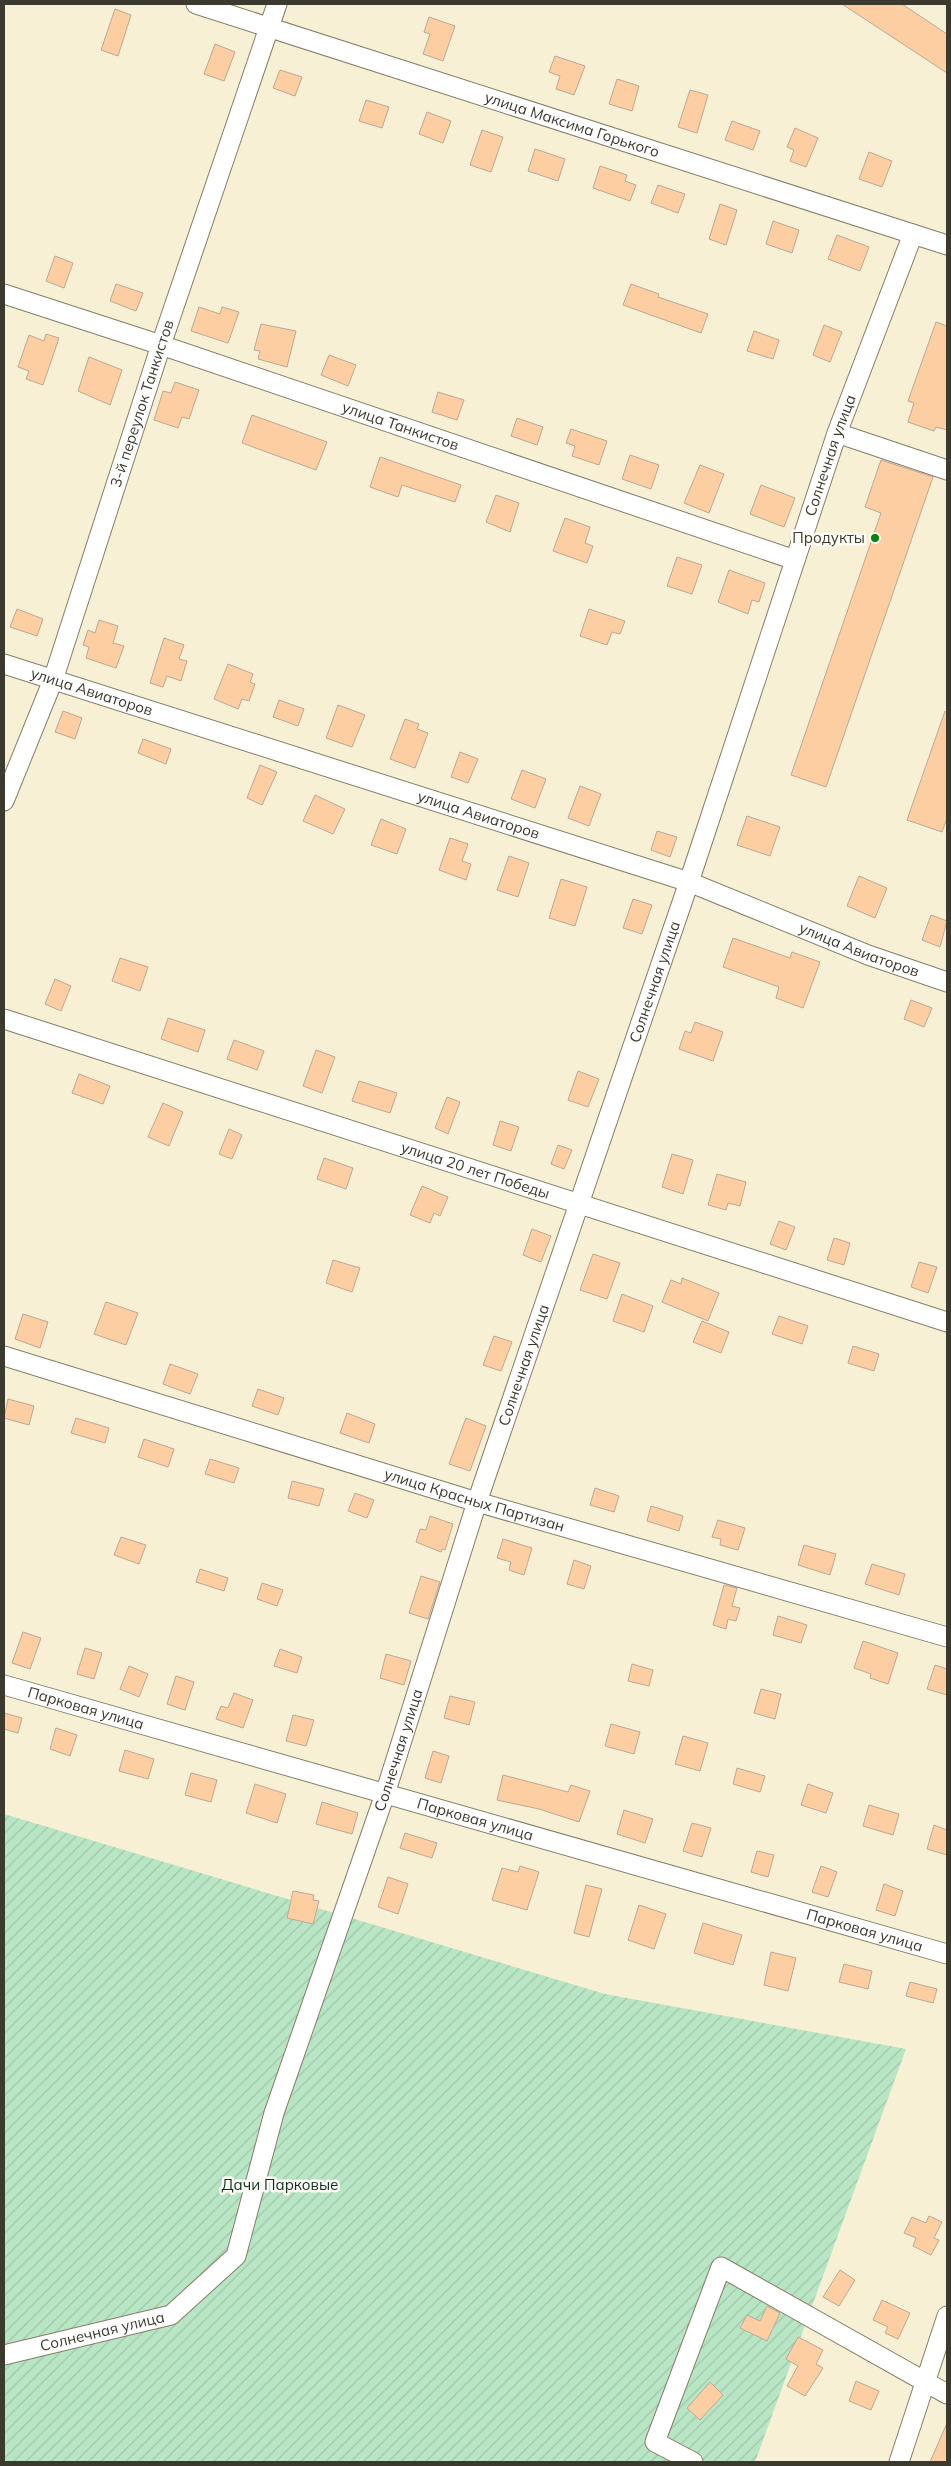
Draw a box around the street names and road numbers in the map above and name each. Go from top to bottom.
street label: улица Максима Горького [483,87,662,161]
street label: 3-й переулок Танкистов [106,317,178,489]
street label: Солнечная улица [800,392,860,518]
street label: улица Танкистов [340,397,462,454]
street label: улица Авиаторов [28,663,155,720]
street label: улица Авиаторов [415,786,542,843]
street label: Солнечная улица [625,918,684,1045]
street label: улица Авиаторов [796,918,922,981]
street label: улица 20 лет Победы [399,1137,552,1203]
street label: Солнечная улица [494,1302,553,1428]
street label: улица Красных Партизан [382,1464,567,1536]
street label: Парковая улица [26,1682,146,1733]
street label: Солнечная улица [370,1687,426,1814]
street label: Парковая улица [415,1793,536,1845]
street label: Парковая улица [804,1904,925,1956]
street label: Солнечная улица [38,2307,166,2355]

